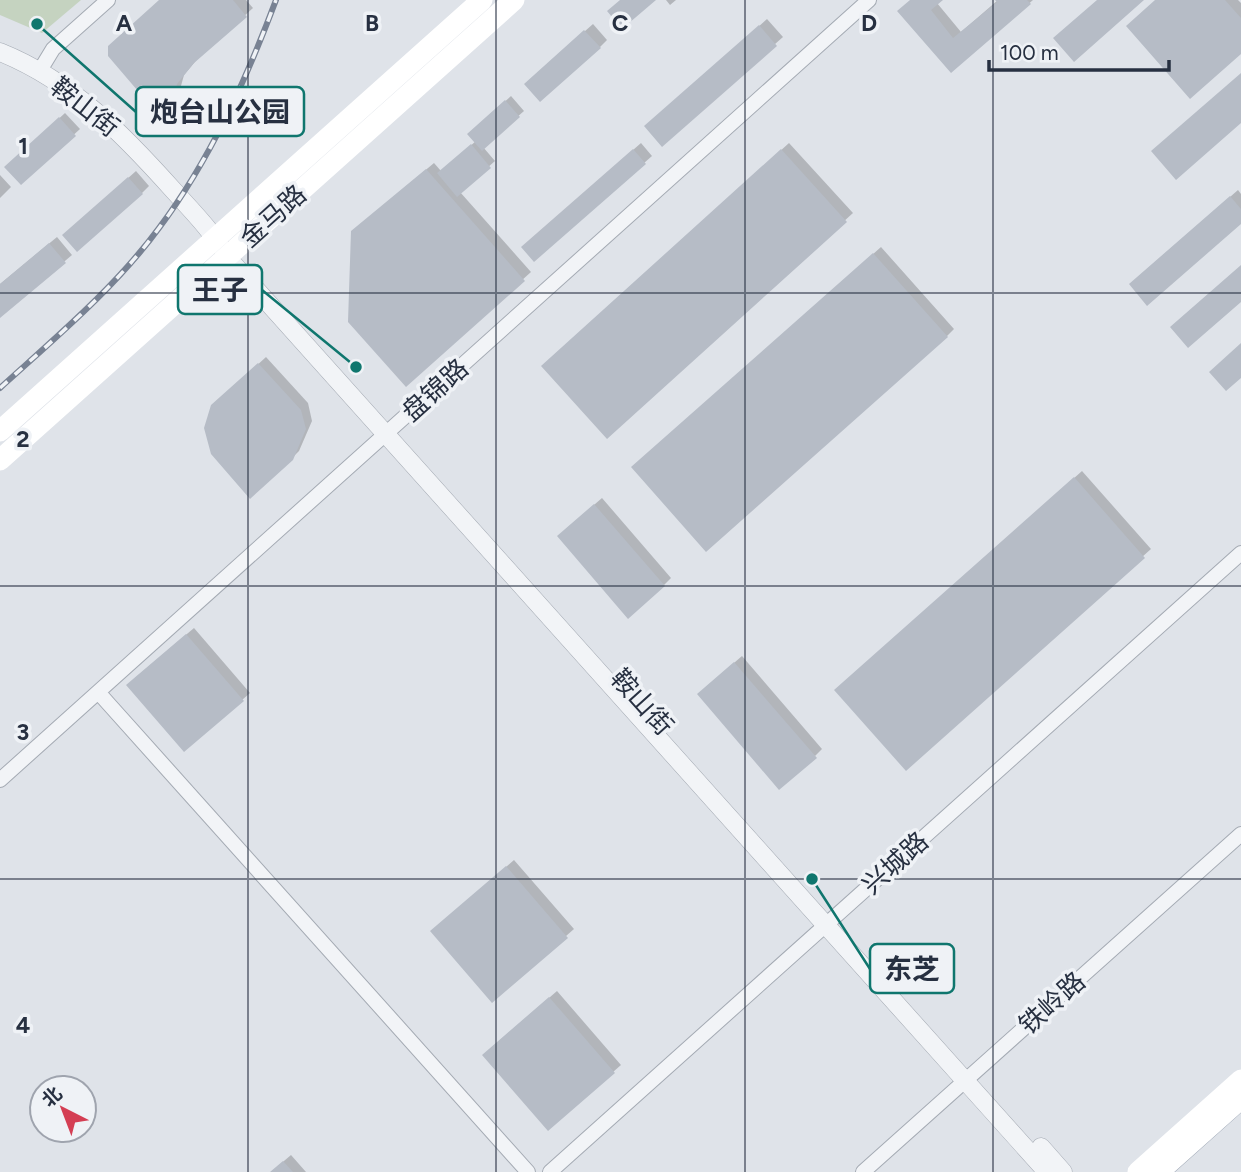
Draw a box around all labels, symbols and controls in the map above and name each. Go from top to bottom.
text: A [116,9,133,37]
text: B [365,9,379,37]
text: C [612,9,629,37]
text: D [861,9,877,37]
scale bar [989,28,1169,72]
text: 100 m [1000,40,1059,65]
street label: 鞍山街 [44,70,126,144]
callout: 炮台山公园 [136,87,304,136]
text: 炮台山公园 [150,95,290,129]
text: 1 [18,132,28,160]
street label: 金马路 [233,178,313,254]
callout: 王子 [178,265,262,314]
text: 王子 [192,273,248,307]
street label: 盘锦路 [395,352,475,428]
text: 2 [16,425,30,453]
street label: 鞍山街 [604,662,680,742]
text: 3 [17,718,29,746]
street label: 兴城路 [855,825,935,901]
callout: 东芝 [870,944,954,993]
text: 东芝 [884,952,940,986]
street label: 铁岭路 [1012,965,1092,1041]
text: 4 [16,1011,30,1039]
north arrow [28,1074,98,1144]
text: 北 [37,1082,67,1112]

